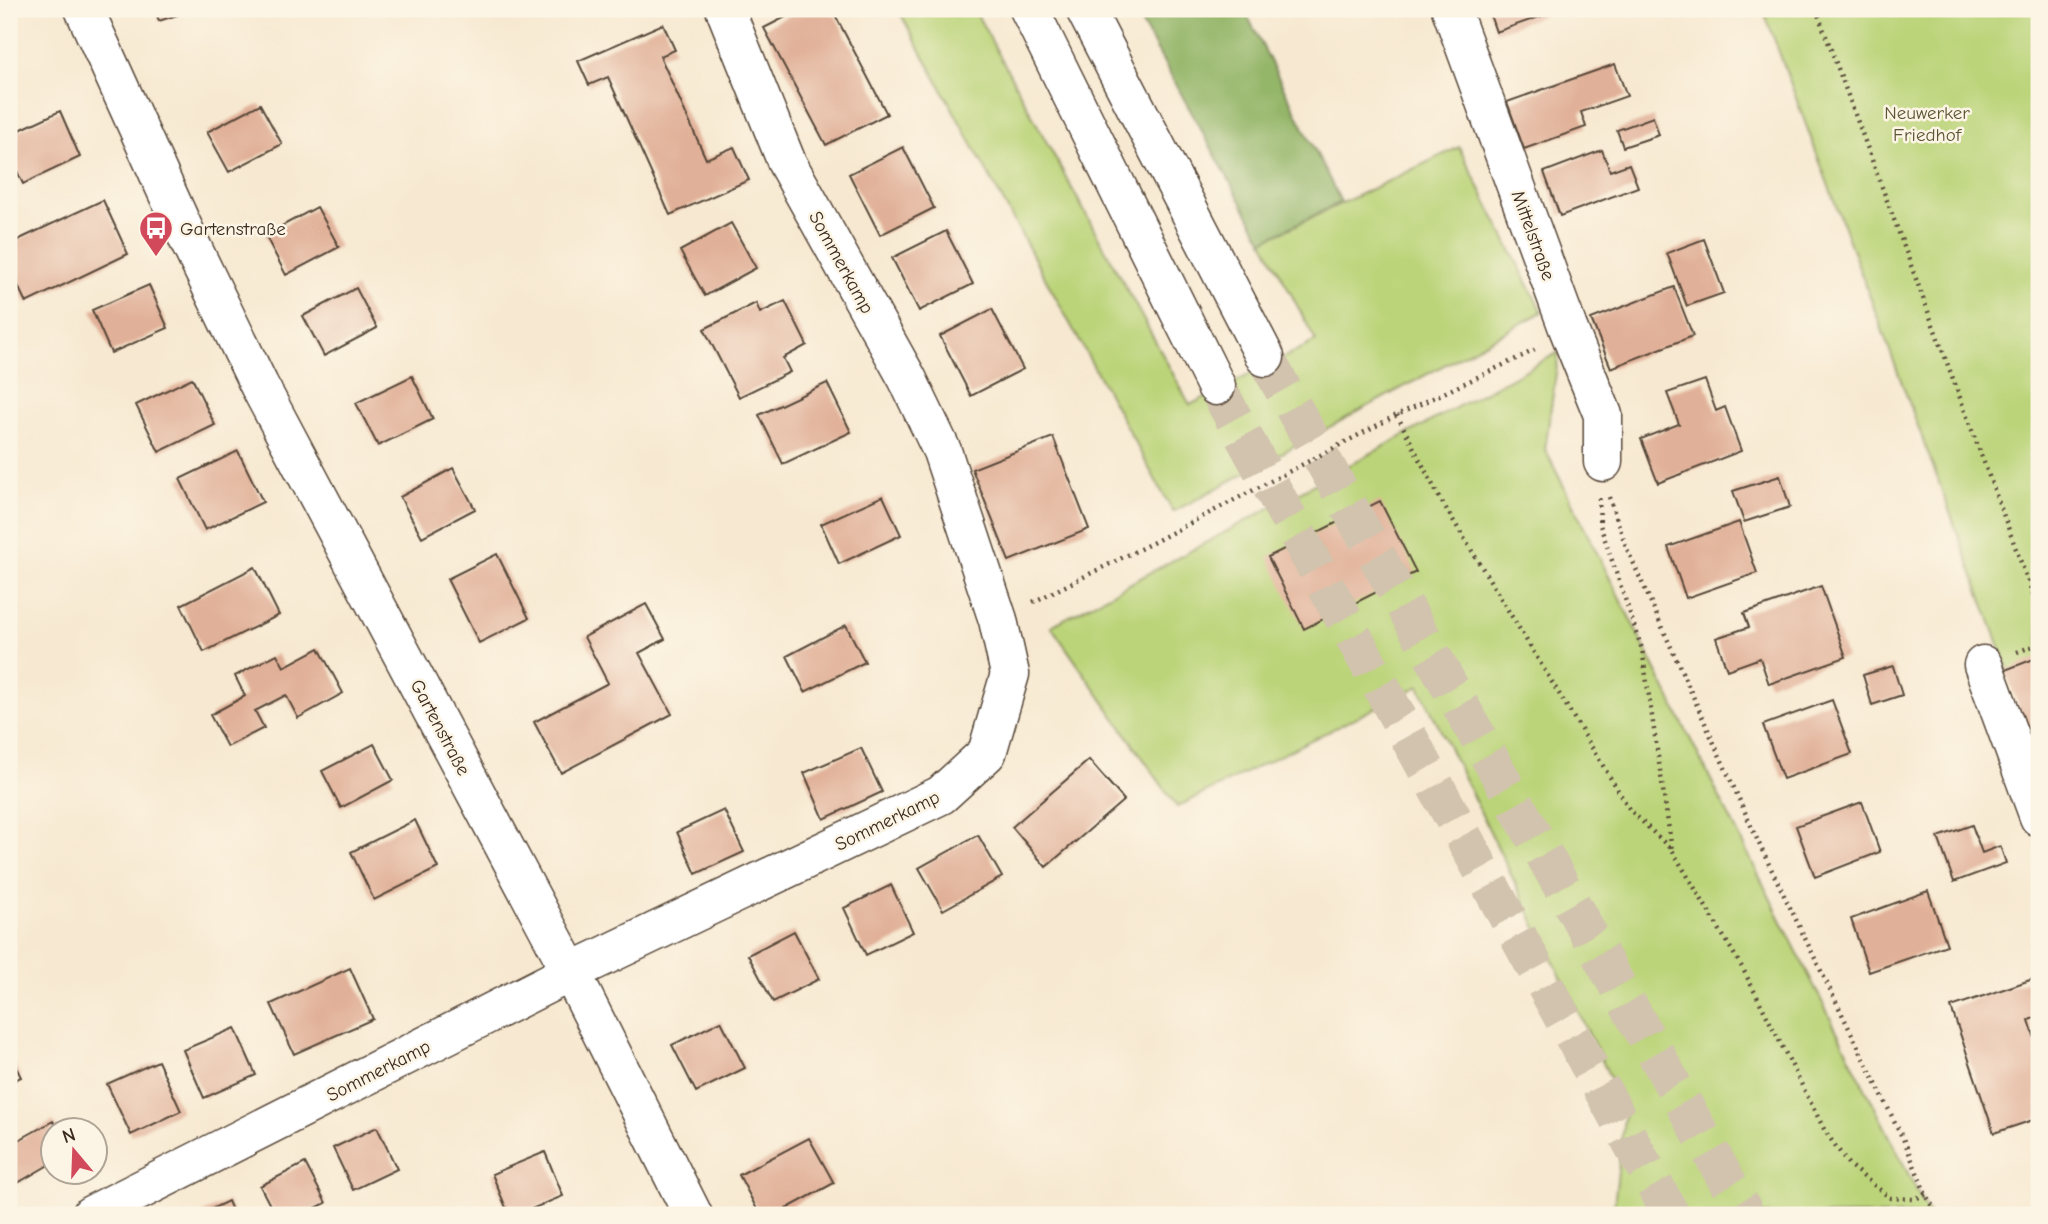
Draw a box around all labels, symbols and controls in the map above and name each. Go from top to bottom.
park label: Neuwerker Friedhof [1884,102,1970,146]
street label: Mittelstraße [1507,187,1559,283]
street label: Sommerkamp [804,208,878,317]
bus stop icon: Gartenstraße [137,209,175,258]
place label: Gartenstraße [180,218,286,240]
street label: Gartenstraße [406,676,475,779]
street label: Sommerkamp [832,786,943,856]
street label: Sommerkamp [323,1035,434,1106]
north arrow [38,1116,108,1186]
text: N [59,1123,78,1148]

